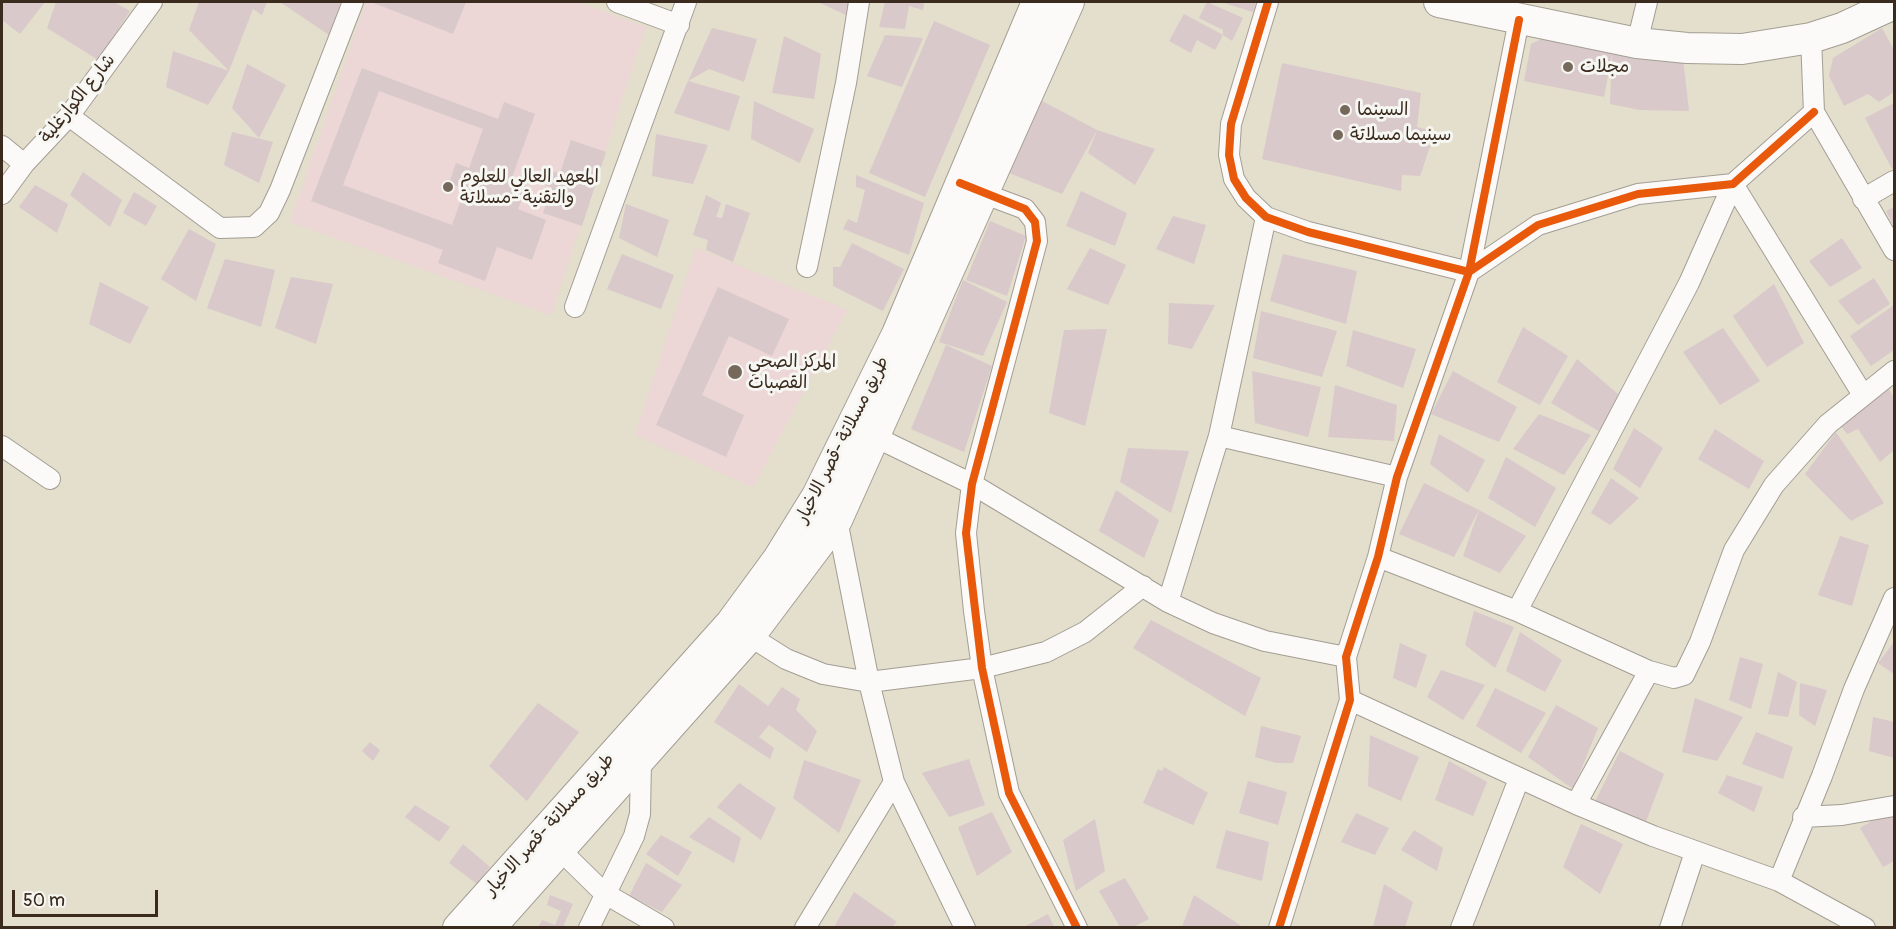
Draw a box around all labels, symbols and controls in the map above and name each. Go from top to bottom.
street label: شارع الكوارغلية [35,50,121,148]
place label: مجلات [1580,56,1629,78]
marker: مجلات [1561,60,1575,74]
place label: السينما [1357,99,1408,121]
marker: السينما [1338,103,1352,117]
place label: سينيما مسلاتة [1350,124,1451,146]
marker: سينيما مسلاتة [1331,128,1345,142]
place label: المعهد العالي للعلوم والتقنية -مسلاتة [460,166,599,208]
marker: المعهد العالي للعلوم والتقنية -مسلاتة [441,180,455,194]
place label: المركز الصحي القصبات [748,351,836,394]
street label: طريق مسلاتة -قصر الاخيار [792,353,894,527]
marker: المركز الصحي القصبات [726,363,744,381]
street label: طريق مسلاتة -قصر الاخيار [480,749,620,901]
scale bar [15,878,160,916]
text: 50 m [23,889,65,912]

